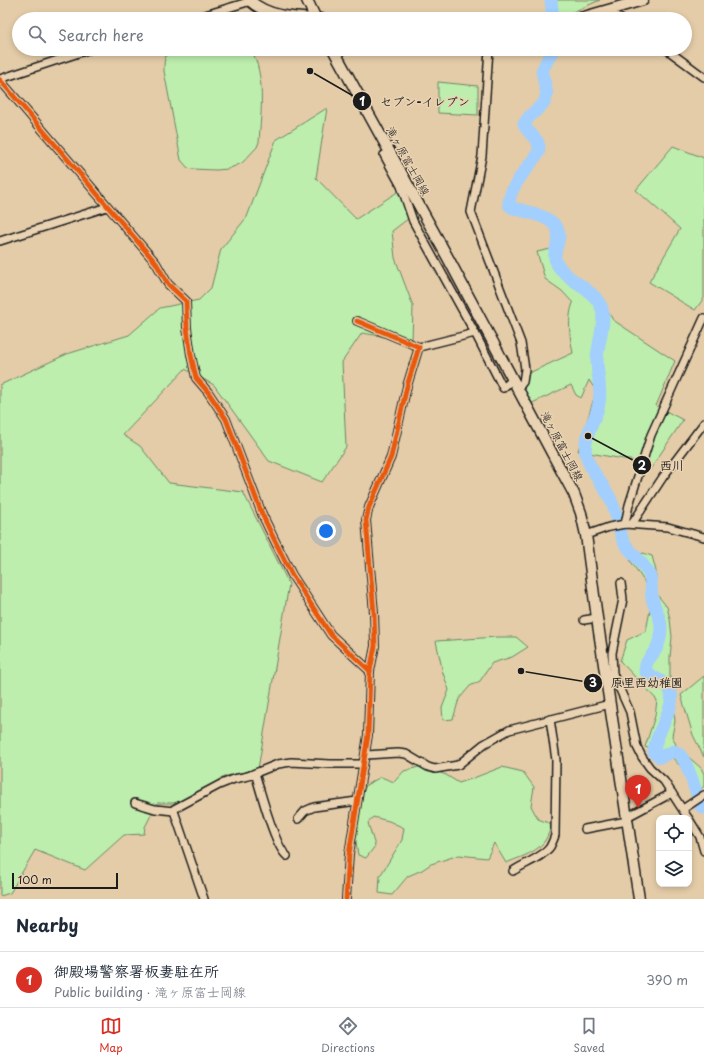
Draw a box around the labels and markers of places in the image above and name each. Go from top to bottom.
callout: セブン-イレブン [352,89,478,113]
callout: 西川 [632,453,692,477]
callout: 原里西幼稚園 [583,671,691,695]
pin: 1 [625,775,651,808]

